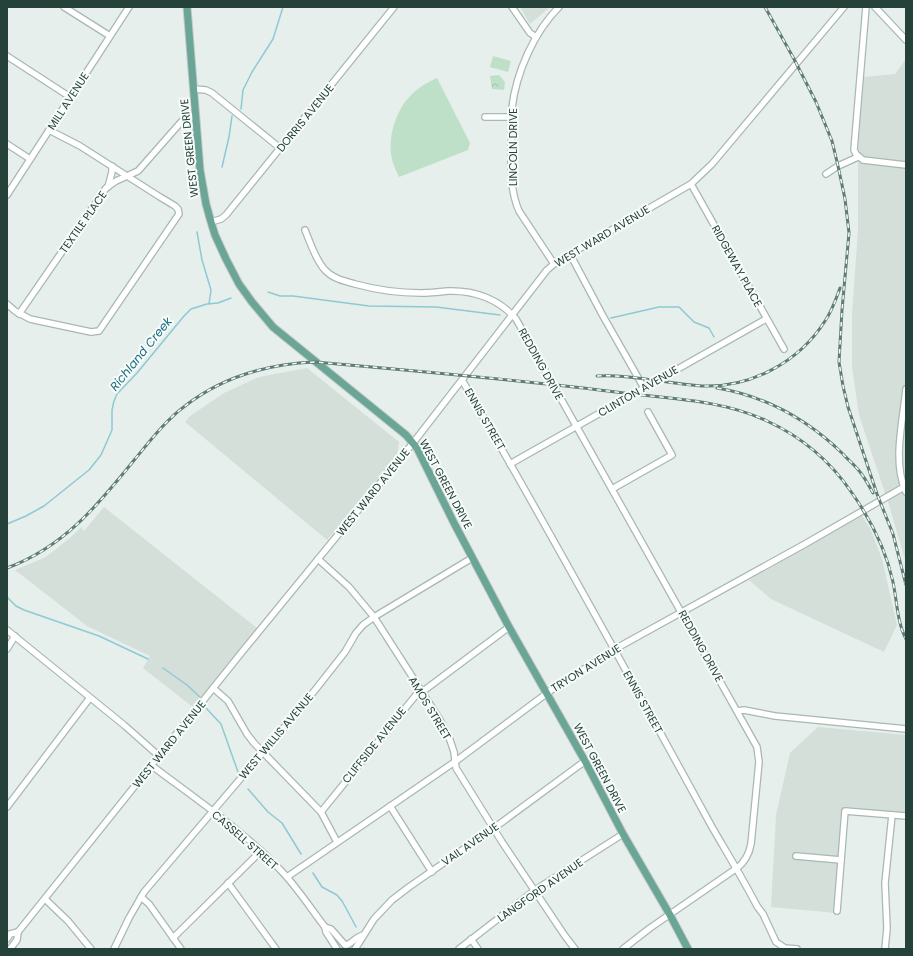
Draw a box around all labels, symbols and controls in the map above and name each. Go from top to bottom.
street label: MILL AVENUE [43,69,93,133]
street label: DORRIS AVENUE [273,81,337,155]
street label: WEST GREEN DRIVE [176,98,202,198]
street label: LINCOLN DRIVE [505,108,521,186]
street label: TEXTILE PLACE [55,187,111,257]
street label: WEST WARD AVENUE [551,201,653,271]
street label: RIDGEWAY PLACE [708,222,766,310]
water label: Richland Creek [106,313,176,394]
street label: REDDING DRIVE [515,325,567,403]
street label: CLINTON AVENUE [595,362,681,420]
street label: ENNIS STREET [461,385,509,453]
street label: WEST GREEN DRIVE [416,436,476,532]
street label: WEST WARD AVENUE [333,445,413,539]
street label: REDDING DRIVE [675,607,727,685]
street label: TRYON AVENUE [548,640,624,696]
street label: ENNIS STREET [619,668,667,736]
street label: AMOS STREET [405,673,455,743]
street label: WEST WILLIS AVENUE [235,689,317,783]
street label: WEST WARD AVENUE [129,697,209,791]
street label: CLIFFSIDE AVENUE [338,703,410,787]
street label: WEST GREEN DRIVE [570,720,630,816]
street label: CASSELL STREET [208,807,282,873]
street label: VAIL AVENUE [438,818,502,870]
street label: LANGFORD AVENUE [494,854,586,926]

